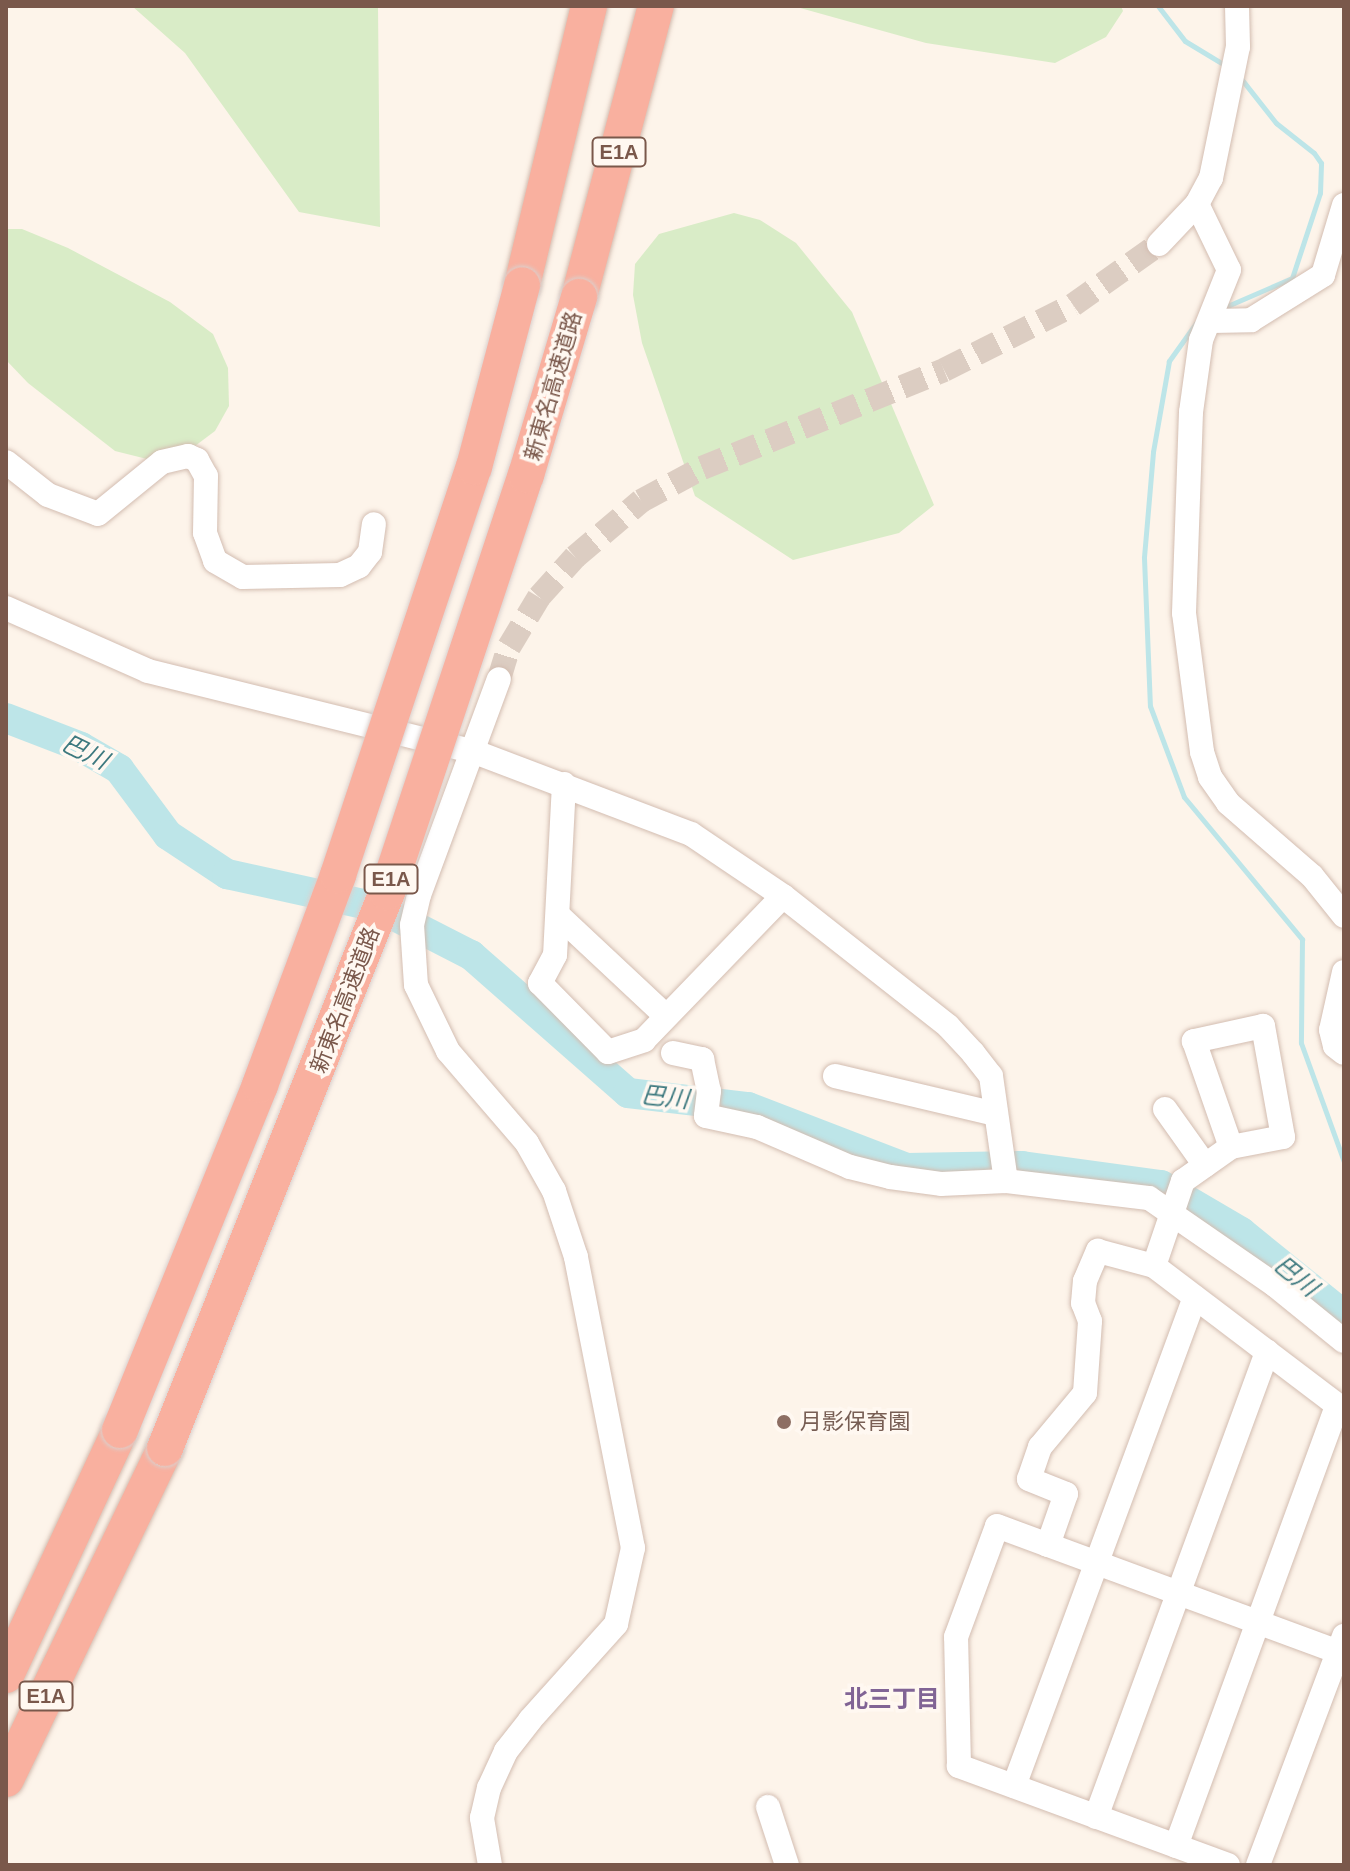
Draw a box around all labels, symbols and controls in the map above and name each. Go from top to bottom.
road number: E1A [591,136,647,168]
street label: 新東名高速道路 [519,308,587,464]
water label: 巴川 [57,729,113,775]
road number: E1A [363,863,419,895]
street label: 新東名高速道路 [305,923,385,1077]
water label: 巴川 [640,1080,690,1114]
water label: 巴川 [1268,1250,1324,1302]
place label: 月影保育園 [800,1409,910,1435]
marker: 月影保育園 [775,1413,793,1431]
road number: E1A [18,1680,74,1712]
district label: 北三丁目 [844,1685,940,1713]

